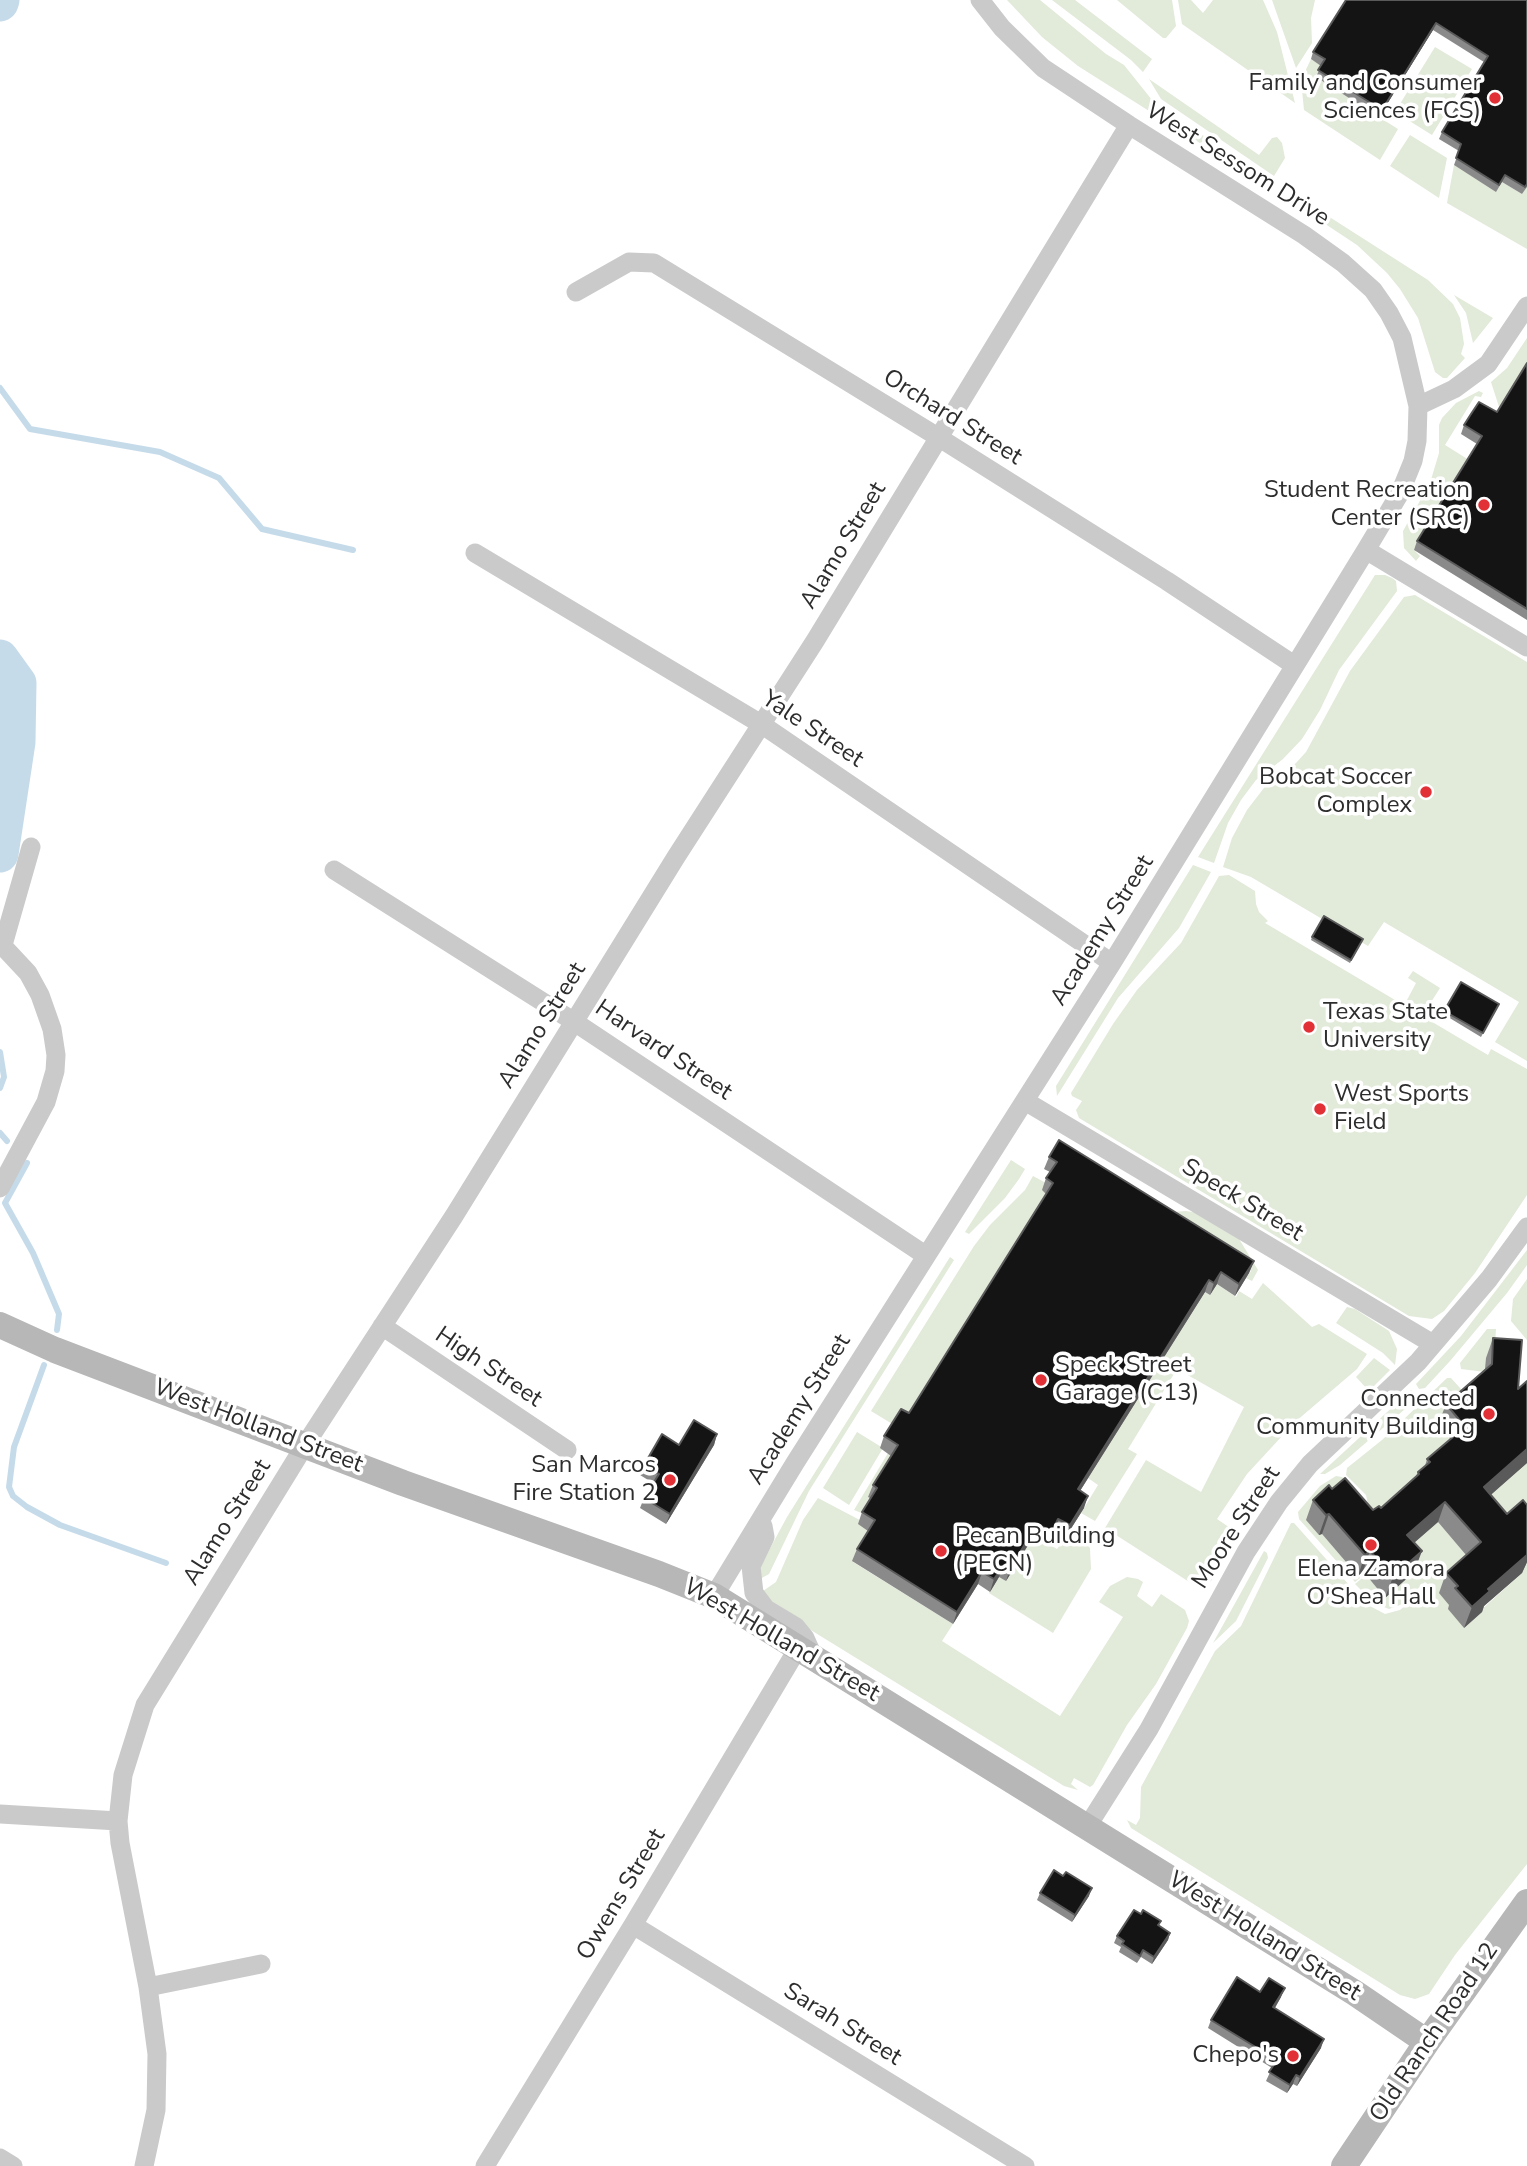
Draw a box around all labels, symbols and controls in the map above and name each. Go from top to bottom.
place label: Family and Consumer Sciences (FCS) [1248,70,1481,126]
marker: Family and Consumer Sciences (FCS) [1487,90,1503,106]
street label: West Sessom Drive [1140,97,1334,233]
street label: Orchard Street [877,364,1027,472]
street label: Alamo Street [795,477,893,615]
place label: Student Recreation Center (SRC) [1264,477,1470,533]
marker: Student Recreation Center (SRC) [1476,497,1492,513]
street label: Yale Street [756,685,868,775]
place label: Bobcat Soccer Complex [1259,764,1412,820]
marker: Bobcat Soccer Complex [1418,784,1434,800]
street label: Academy Street [1045,850,1161,1012]
street label: Alamo Street [493,958,593,1094]
street label: Harvard Street [589,995,737,1107]
place label: Texas State University [1323,999,1448,1055]
marker: Texas State University [1301,1019,1317,1035]
place label: West Sports Field [1334,1081,1469,1137]
marker: West Sports Field [1312,1101,1328,1117]
street label: Speck Street [1176,1154,1308,1248]
street label: High Street [429,1322,547,1414]
street label: Academy Street [742,1329,858,1491]
place label: Speck Street Garage (C13) [1055,1352,1199,1408]
marker: Speck Street Garage (C13) [1033,1372,1049,1388]
street label: West Holland Street [149,1374,367,1480]
place label: Connected Community Building [1256,1386,1475,1442]
marker: Connected Community Building [1481,1406,1497,1422]
place label: San Marcos Fire Station 2 [513,1452,656,1508]
street label: Alamo Street [178,1455,278,1591]
street label: Moore Street [1187,1461,1287,1595]
marker: San Marcos Fire Station 2 [662,1472,678,1488]
place label: Pecan Building (PECN) [955,1523,1115,1579]
marker: Elena Zamora O'Shea Hall [1363,1537,1379,1553]
marker: Pecan Building (PECN) [933,1543,949,1559]
place label: Elena Zamora O'Shea Hall [1297,1556,1445,1612]
street label: West Holland Street [678,1573,884,1709]
street label: Owens Street [572,1824,672,1966]
street label: West Holland Street [1162,1866,1366,2008]
street label: Old Ranch Road 12 [1364,1938,1506,2128]
street label: Sarah Street [778,1977,906,2073]
place label: Chepo's [1192,2042,1279,2070]
marker: Chepo's [1285,2048,1301,2064]

